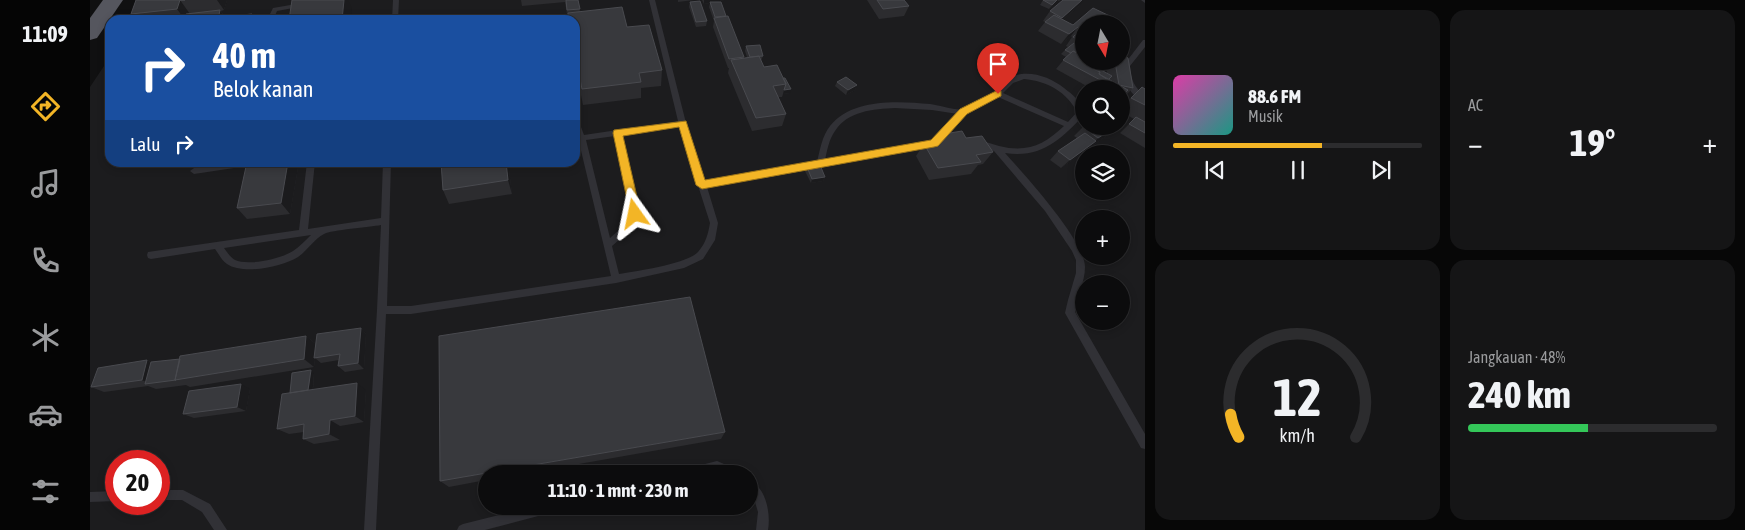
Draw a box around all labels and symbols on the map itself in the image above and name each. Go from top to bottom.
north arrow [1075,15,1130,70]
pin [977,43,1019,94]
position arrow [608,187,660,239]
speed limit sign: 20 [105,450,170,515]

